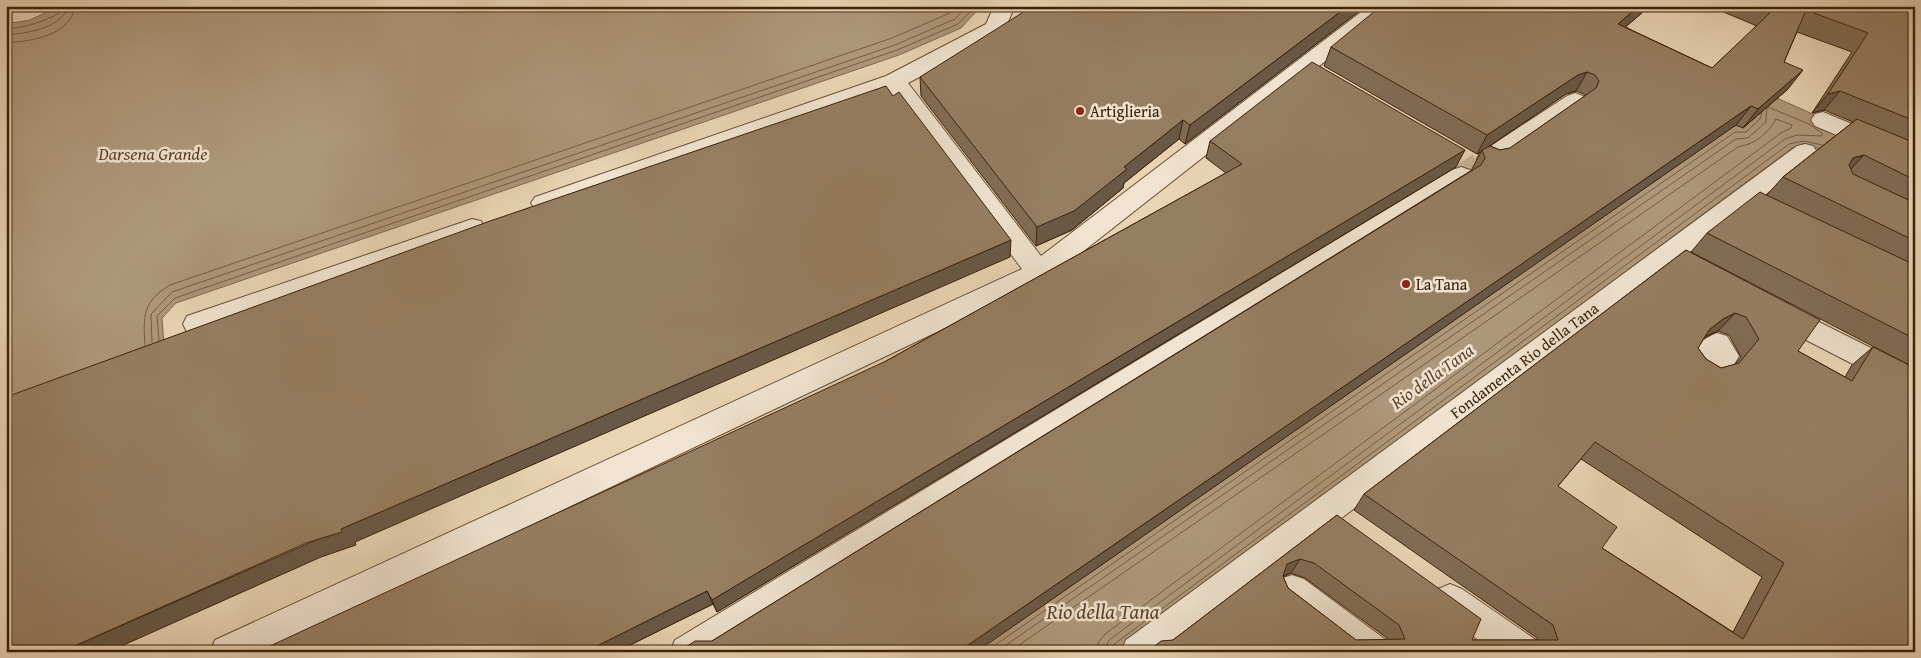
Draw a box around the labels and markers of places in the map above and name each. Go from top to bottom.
place label: Artiglieria [1090,99,1160,123]
marker: Artiglieria [1074,105,1086,117]
place label: La Tana [1416,272,1468,296]
marker: La Tana [1400,278,1412,290]

